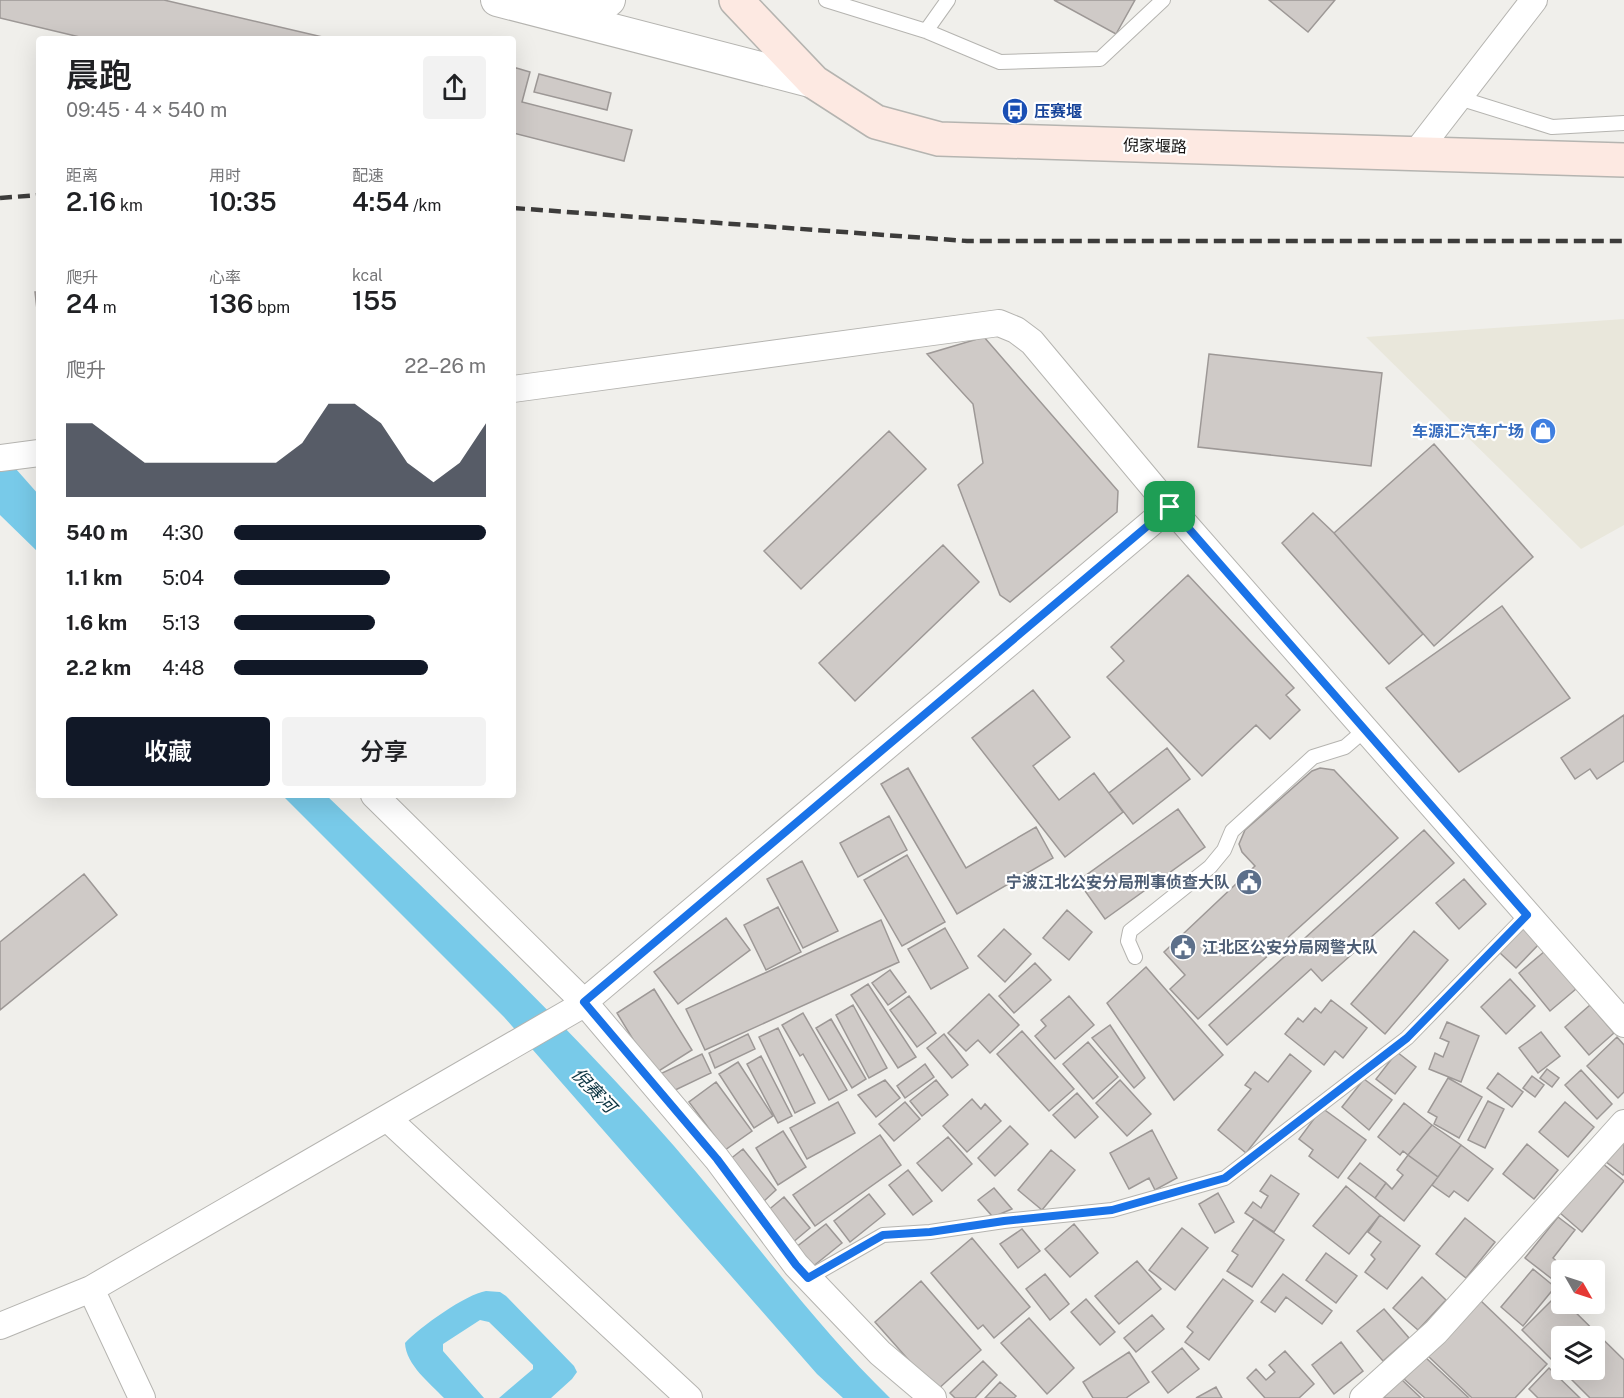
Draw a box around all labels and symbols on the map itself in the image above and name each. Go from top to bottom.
bus stop icon: 压赛堰 [1000,96,1030,126]
place label: 压赛堰 [1034,102,1082,121]
street label: 倪家堰路 [1123,135,1187,157]
shop icon: 车源汇汽车广场 [1528,416,1558,446]
place label: 车源汇汽车广场 [1412,422,1524,441]
pin [1144,481,1195,532]
public building icon: 宁波江北公安分局刑事侦查大队 [1234,867,1264,897]
place label: 宁波江北公安分局刑事侦查大队 [1006,873,1230,892]
public building icon: 江北区公安分局网警大队 [1168,932,1198,962]
place label: 江北区公安分局网警大队 [1202,938,1378,957]
water label: 倪赛河 [568,1063,622,1119]
north arrow [1551,1260,1605,1314]

